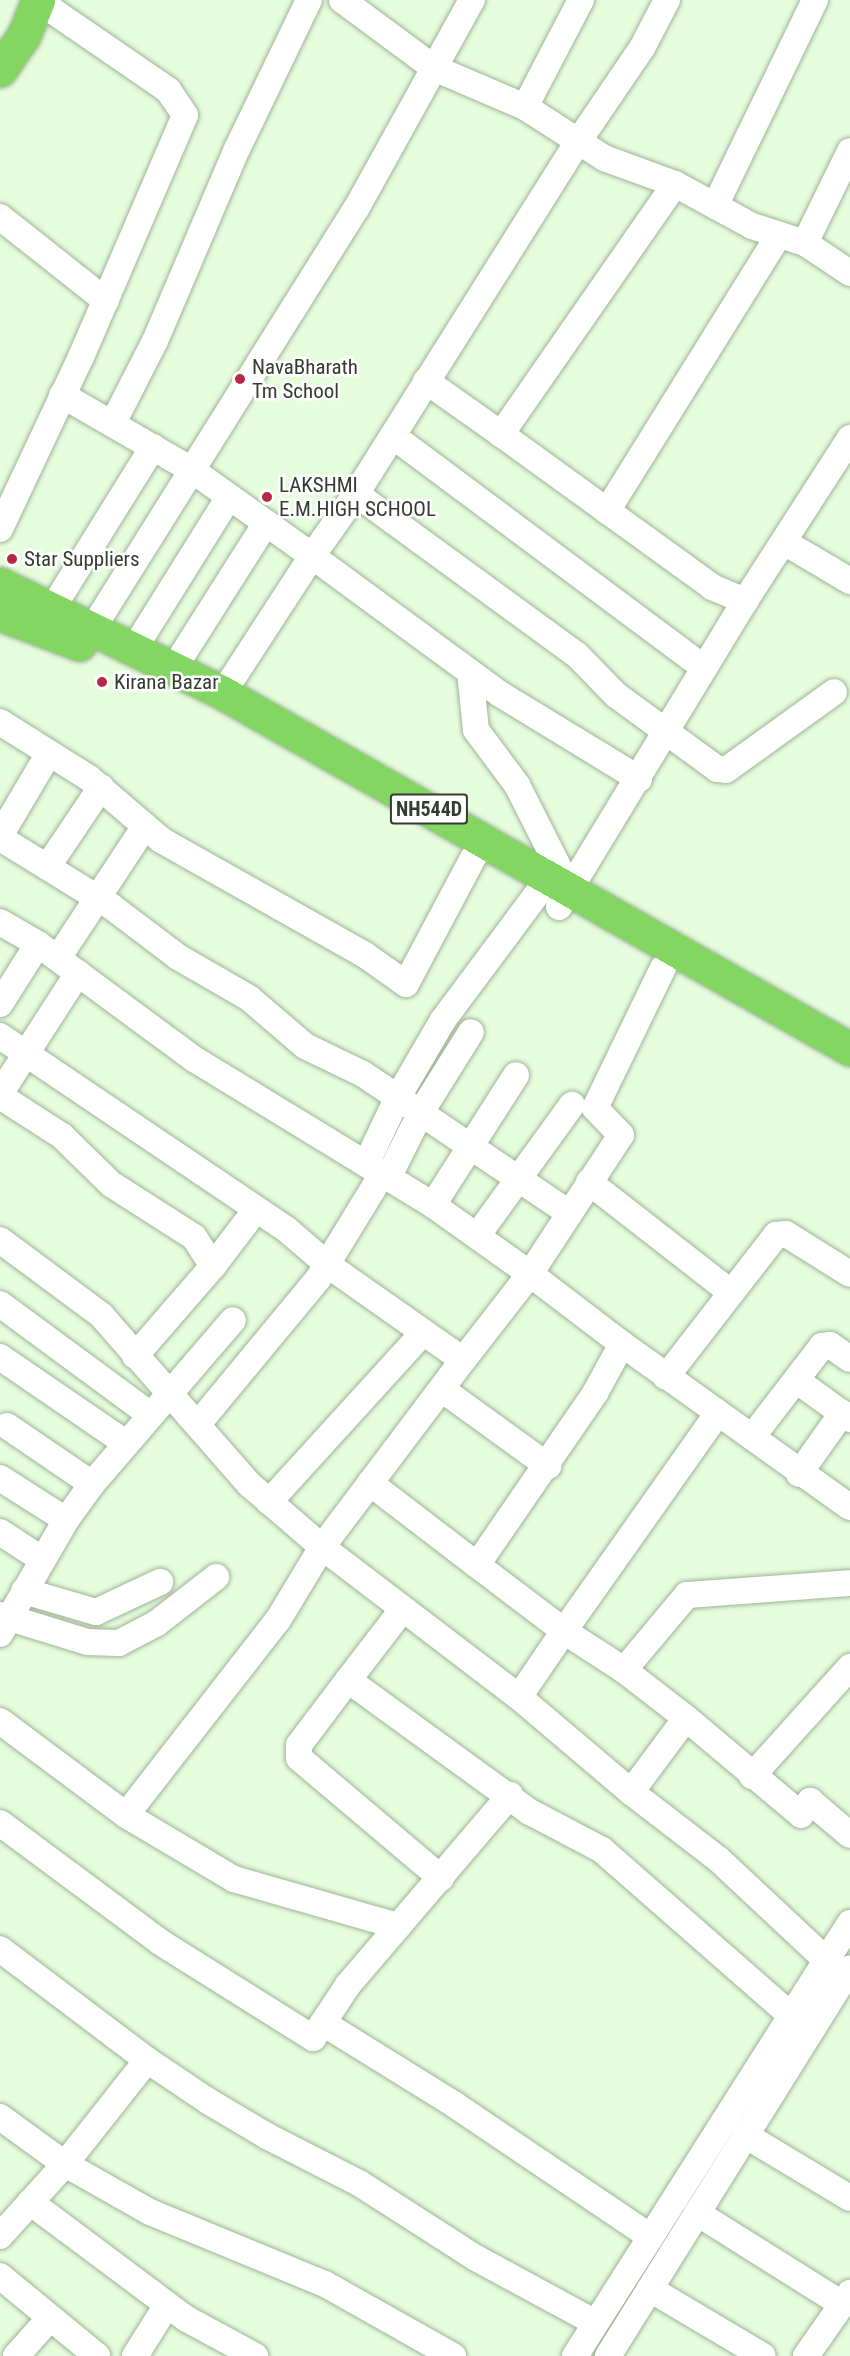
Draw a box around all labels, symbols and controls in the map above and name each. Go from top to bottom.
place label: NavaBharath Tm School [252,354,358,404]
marker: NavaBharath Tm School [233,372,247,386]
place label: LAKSHMI E.M.HIGH SCHOOL [279,472,436,522]
marker: LAKSHMI E.M.HIGH SCHOOL [260,490,274,504]
place label: Star Suppliers [24,546,140,572]
marker: Star Suppliers [5,552,19,566]
place label: Kirana Bazar [114,669,219,695]
marker: Kirana Bazar [95,675,109,689]
road number: NH544D [388,792,470,826]

